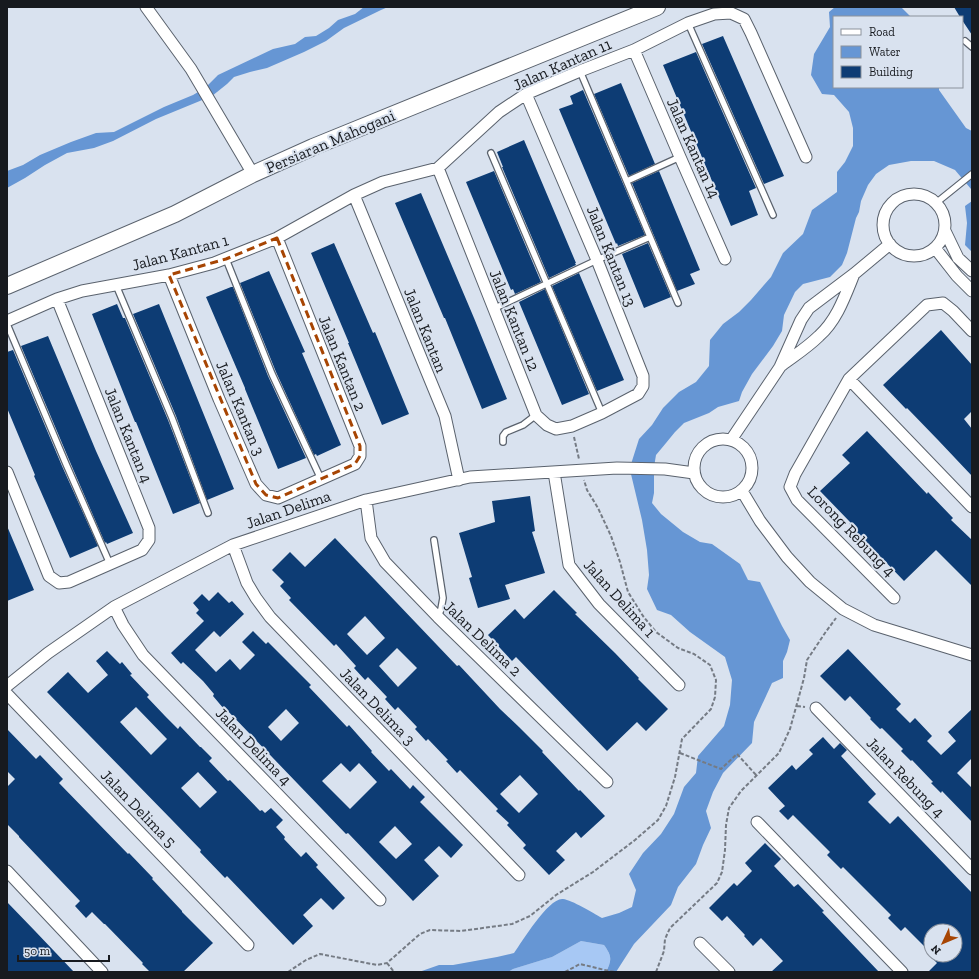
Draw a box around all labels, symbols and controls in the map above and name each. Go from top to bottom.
legend [833,16,963,88]
text: Road [869,25,895,39]
street label: Jalan Kantan 11 [510,34,614,95]
text: Water [869,45,901,59]
text: Building [869,65,913,79]
street label: Jalan Kantan 14 [663,95,724,202]
street label: Persiaran Mahogani [263,105,398,177]
street label: Jalan Kantan 13 [583,203,640,310]
street label: Jalan Kantan 1 [130,230,230,274]
street label: Jalan Kantan 12 [486,267,543,374]
street label: Jalan Kantan [400,285,451,376]
street label: Jalan Kantan 2 [315,313,370,414]
street label: Jalan Kantan 3 [212,358,269,458]
street label: Jalan Kantan 4 [101,385,157,486]
street label: Lorong Rebung 4 [804,482,900,581]
street label: Jalan Delima [243,486,333,533]
street label: Jalan Delima 1 [580,555,660,641]
street label: Jalan Delima 2 [440,597,525,680]
street label: Jalan Delima 3 [336,664,419,749]
street label: Jalan Delima 4 [212,704,296,789]
street label: Jalan Rebung 4 [863,733,949,822]
street label: Jalan Delima 5 [97,766,180,851]
north arrow [923,923,963,963]
scale bar [18,937,109,963]
text: N [928,942,944,957]
text: 50 m [24,944,51,958]

